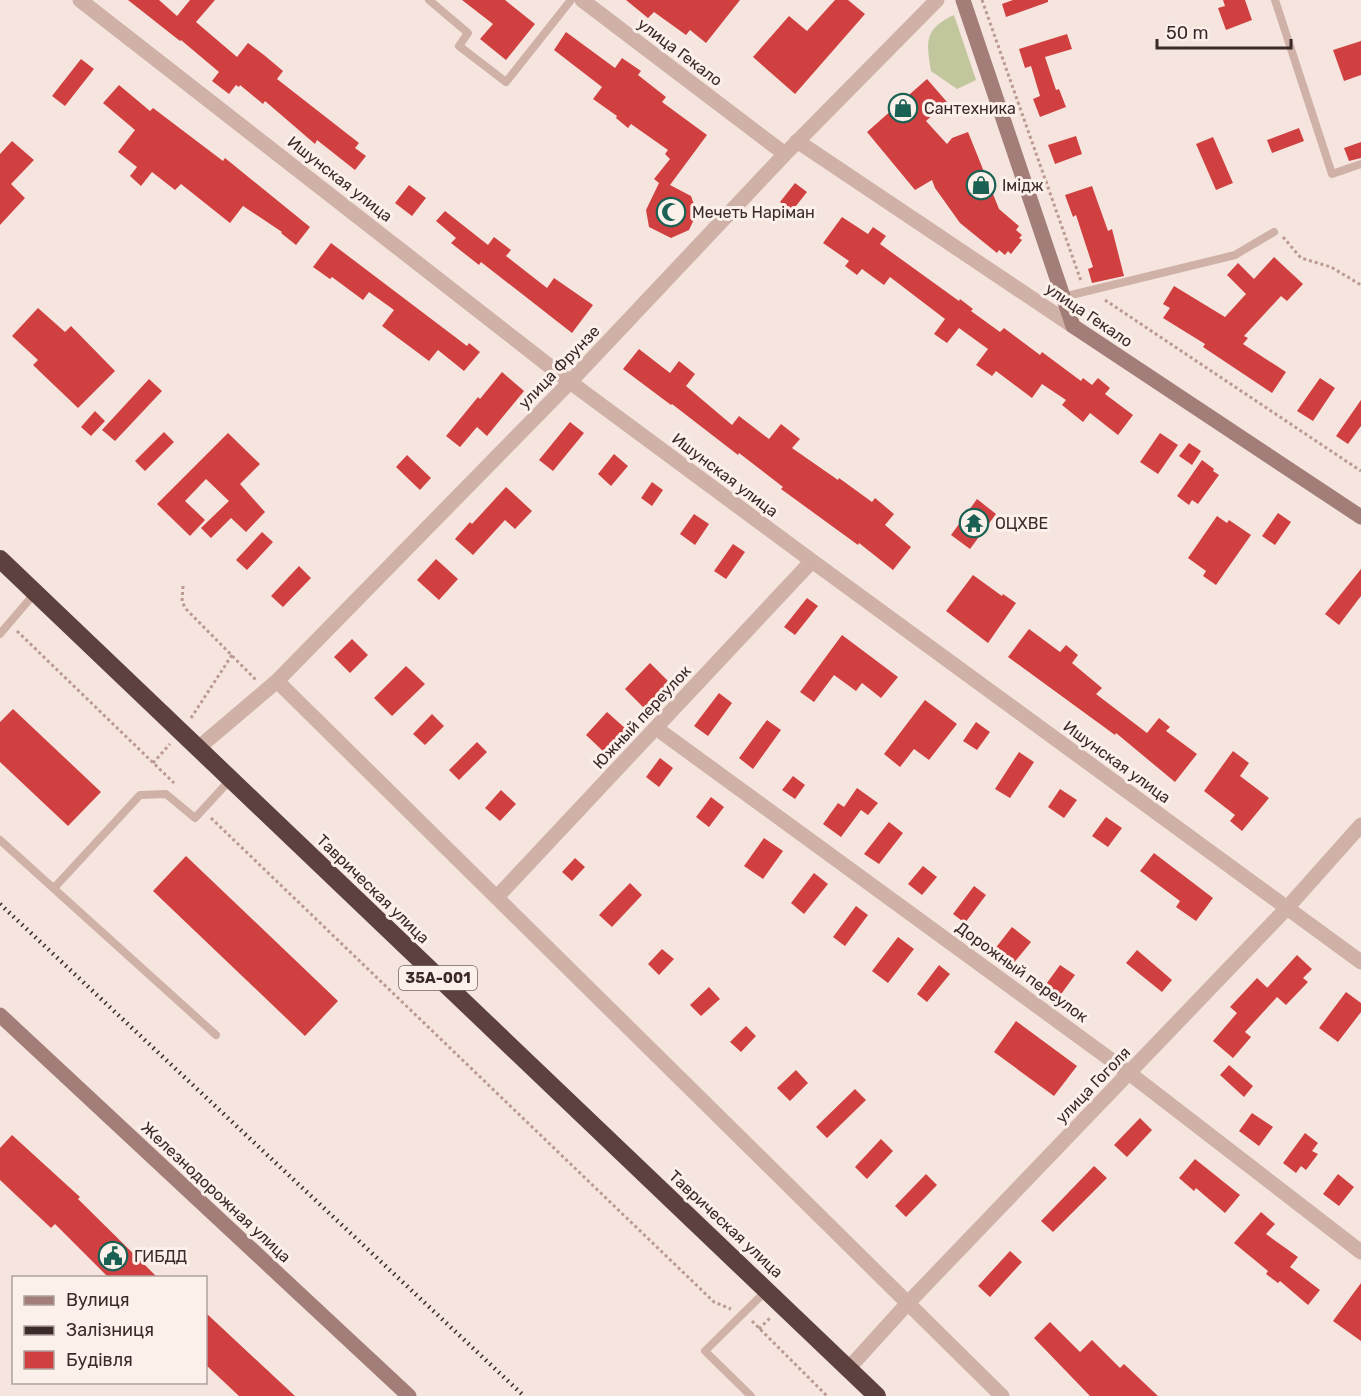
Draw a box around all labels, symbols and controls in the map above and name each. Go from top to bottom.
scale bar [1157,12,1290,50]
street label: улица Гекало [634,14,726,90]
text: 50 m [1166,22,1209,44]
shop icon: Сантехника [887,92,919,124]
place label: Сантехника [924,99,1016,118]
street label: Ишунская улица [284,132,396,226]
shop icon: Імідж [965,169,997,201]
place label: Імідж [1002,176,1044,195]
mosque icon: Мечеть Наріман [655,196,687,228]
place label: Мечеть Наріман [692,203,815,222]
street label: улица Гекало [1042,279,1136,351]
street label: улица Фрунзе [514,321,604,413]
street label: Ишунская улица [668,429,782,521]
temple icon: ОЦХВЕ [958,507,990,539]
place label: ОЦХВЕ [995,514,1048,533]
street label: Южный переулок [589,661,695,773]
street label: Ишунская улица [1060,717,1174,807]
street label: Таврическая улица [313,830,433,948]
street label: Дорожный переулок [952,918,1092,1027]
road number: 35А-001 [399,966,477,990]
street label: улица Гоголя [1052,1043,1134,1127]
street label: Железнодорожная улица [137,1118,295,1266]
street label: Таврическая улица [665,1166,787,1282]
public building icon: ГИБДД [97,1240,129,1272]
place label: ГИБДД [134,1247,187,1266]
legend [12,1276,207,1384]
text: Вулиця [66,1289,130,1311]
text: Залізниця [66,1319,154,1341]
text: Будівля [66,1349,133,1371]

